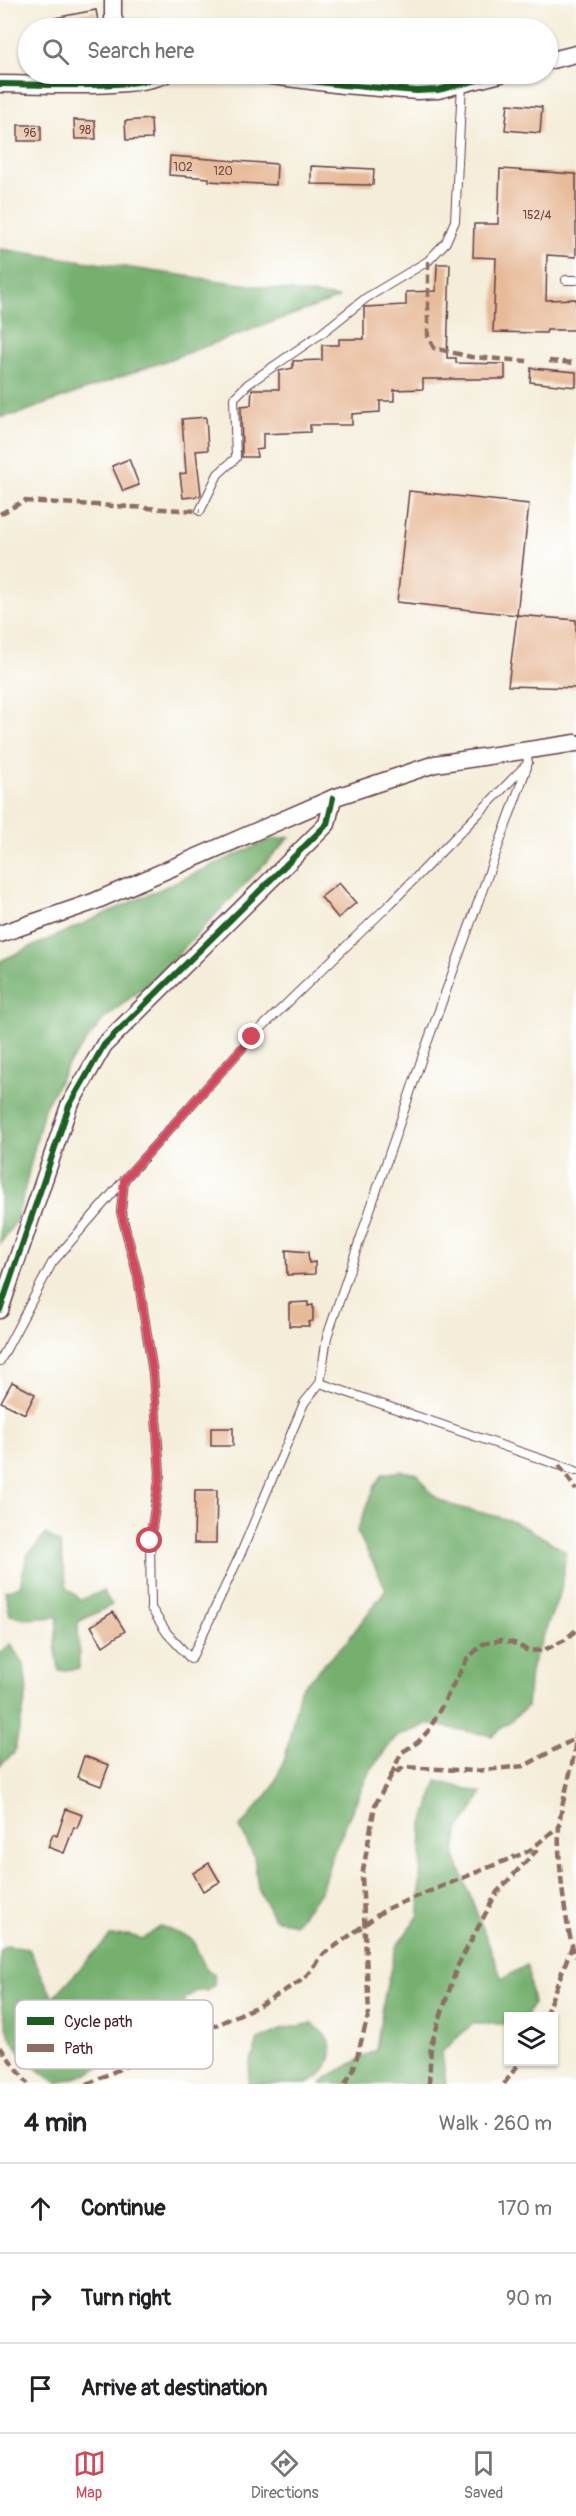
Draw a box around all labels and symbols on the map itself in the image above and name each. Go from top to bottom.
house number: 98 [79,123,91,138]
house number: 96 [23,126,37,141]
house number: 102 [173,160,193,175]
house number: 120 [213,164,233,179]
house number: 152/4 [522,208,552,223]
route end [238,1023,264,1049]
route start [136,1527,162,1553]
legend [15,2000,213,2069]
text: Cycle path [64,2012,132,2032]
text: Path [64,2039,93,2059]

